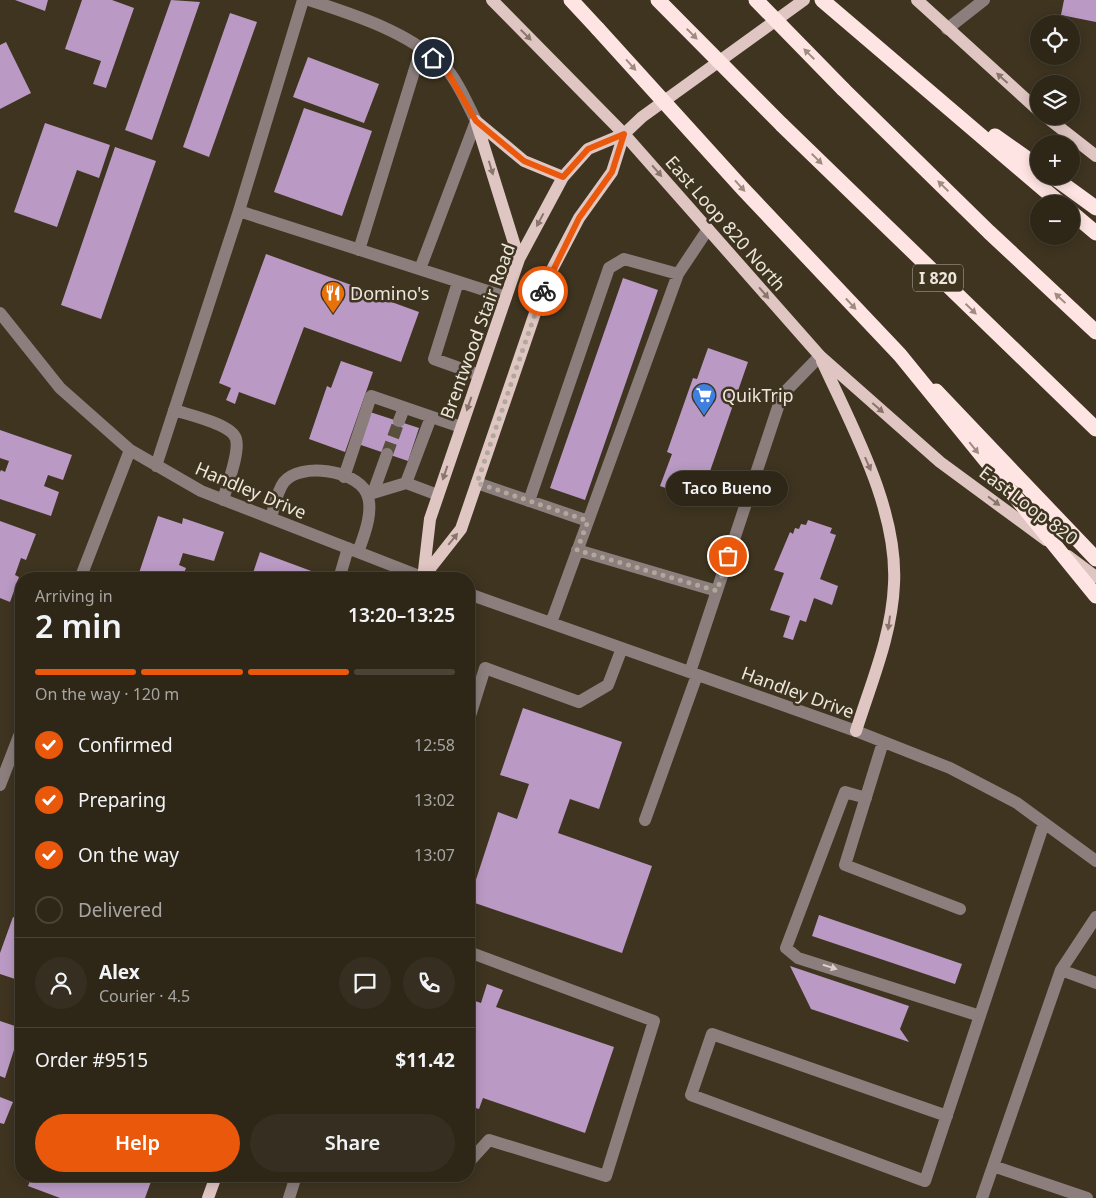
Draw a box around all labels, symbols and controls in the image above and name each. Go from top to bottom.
map controls [1030,15,1080,245]
button: locate [1030,15,1080,65]
one-way arrow [520,28,532,40]
one-way arrow [686,28,698,40]
pin [412,37,454,79]
icon: home [419,44,447,72]
one-way arrow [803,48,815,60]
one-way arrow [625,59,637,71]
one-way arrow [997,72,1009,84]
button: layers [1030,75,1080,125]
button: + [1030,135,1080,185]
street label: East Loop 820 North [661,150,791,296]
one-way arrow [811,153,823,165]
one-way arrow [487,160,495,175]
one-way arrow [651,164,662,177]
one-way arrow [734,179,746,191]
one-way arrow [937,180,949,192]
button: − [1030,195,1080,245]
one-way arrow [536,213,544,227]
street label: Brentwood Stair Road [434,240,520,422]
road number: I 820 [913,264,963,292]
courier [518,266,568,316]
icon: bike [529,277,557,305]
restaurant icon: Domino's [320,280,346,314]
place label: Domino's [350,281,429,305]
one-way arrow [758,286,770,298]
one-way arrow [1055,292,1067,304]
one-way arrow [845,297,857,309]
one-way arrow [964,303,976,315]
supermarket icon: QuikTrip [691,382,717,416]
place label: QuikTrip [722,383,794,407]
one-way arrow [465,397,473,412]
one-way arrow [872,402,885,413]
one-way arrow [968,441,979,454]
street label: Handley Drive [192,456,310,524]
one-way arrow [865,457,873,471]
street label: East Loop 820 [975,460,1083,550]
one-way arrow [441,466,449,481]
callout: Taco Bueno [667,471,789,506]
text: Taco Bueno [682,477,772,499]
one-way arrow [987,496,1000,506]
one-way arrow [448,533,459,546]
pin [707,535,749,577]
icon: bag [714,542,742,570]
text: Arriving in [35,585,113,607]
text: 13:20–13:25 [348,602,455,628]
text: 2 min [35,604,122,647]
one-way arrow [885,615,893,631]
street label: Handley Drive [738,660,858,724]
text: On the way · 120 m [35,683,179,705]
icon: check [35,731,63,759]
text: Confirmed [78,732,173,758]
text: 12:58 [414,734,455,756]
icon: check [35,786,63,814]
text: Preparing [78,787,166,813]
text: 13:02 [414,789,455,811]
icon: check [35,841,63,869]
text: On the way [78,842,179,868]
text: 13:07 [414,844,455,866]
text: Delivered [78,897,163,923]
button: person [35,957,87,1009]
button: chat [339,957,391,1009]
button: phone [403,957,455,1009]
text: Alex [99,959,140,985]
one-way arrow [822,964,837,972]
text: Courier · 4.5 [99,985,190,1007]
text: Order #9515 [35,1047,148,1073]
text: $11.42 [395,1047,455,1073]
button: Help [35,1114,240,1172]
button: Share [250,1114,455,1172]

